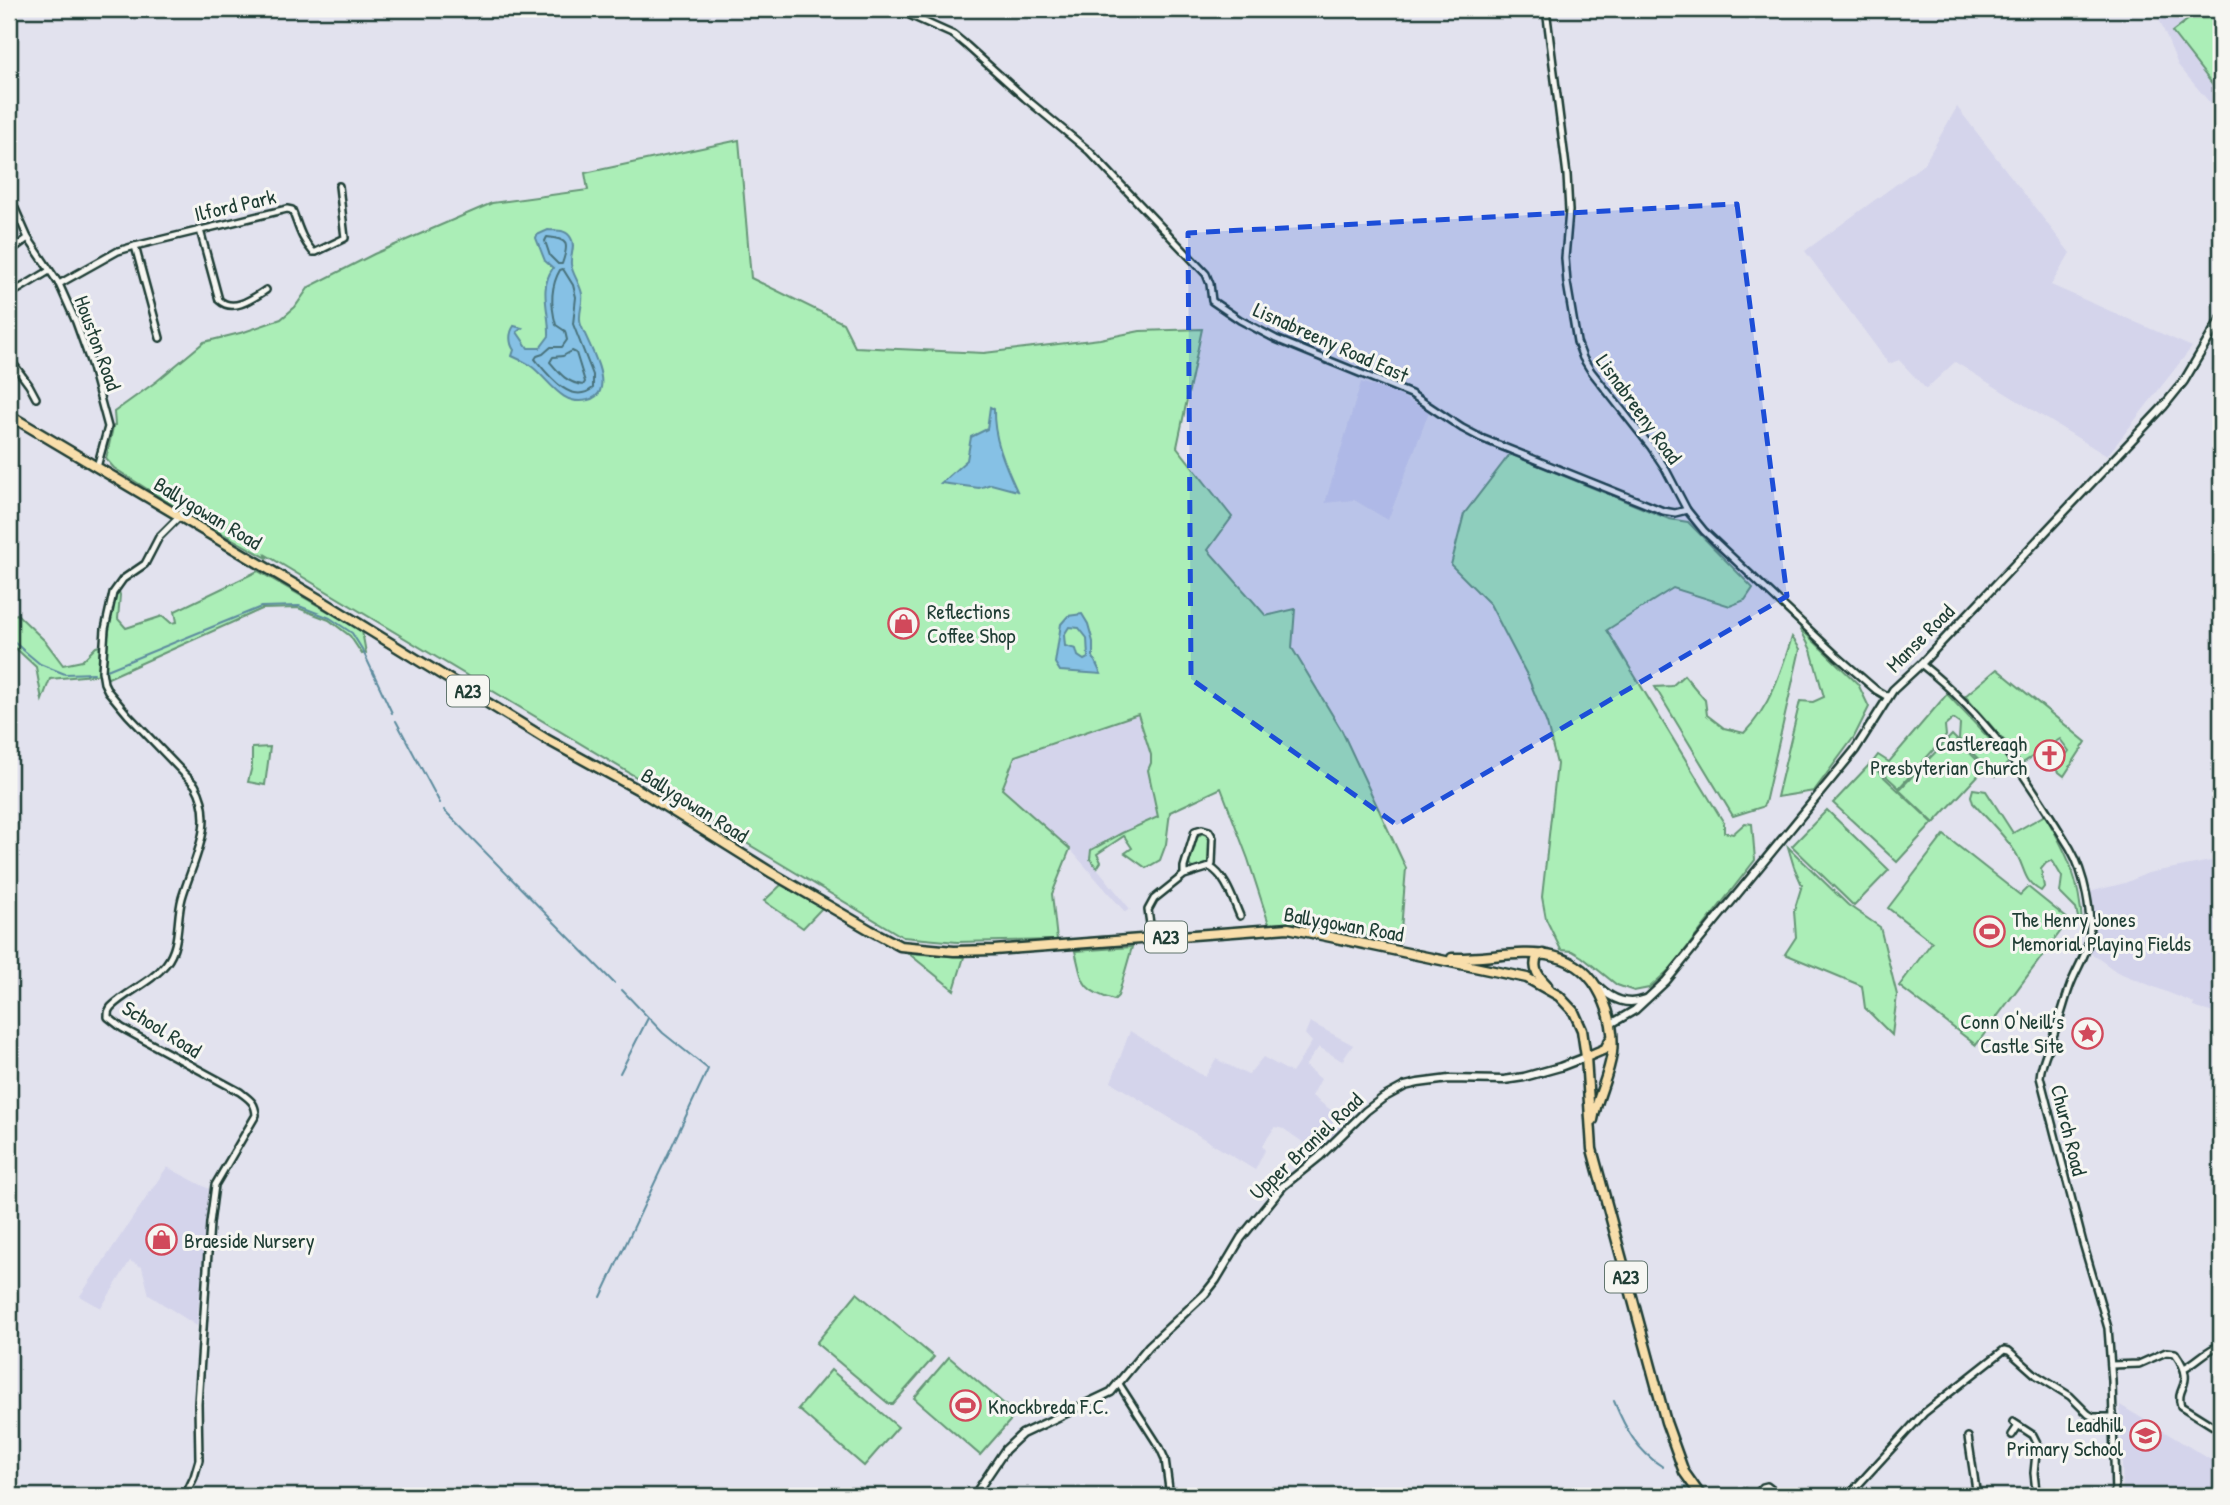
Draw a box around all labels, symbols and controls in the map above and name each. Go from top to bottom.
street label: Ilford Park [191,181,279,228]
street label: Houston Road [67,291,129,395]
street label: Lisnabreeny Road East [1249,295,1414,390]
street label: Lisnabreeny Road [1589,348,1689,470]
street label: Ballygowan Road [149,469,267,557]
place label: Reflections Coffee Shop [927,597,1015,650]
street label: Manse Road [1879,597,1961,679]
shop icon: Reflections Coffee Shop [887,606,921,640]
road number: A23 [447,676,489,706]
place label: Castlereagh Presbyterian Church [1870,729,2027,782]
church icon: Castlereagh Presbyterian Church [2033,738,2067,772]
street label: Ballygowan Road [636,761,754,849]
street label: Ballygowan Road [1282,899,1406,949]
place label: The Henry Jones Memorial Playing Fields [2012,905,2191,958]
sports icon: The Henry Jones Memorial Playing Fields [1972,914,2006,948]
road number: A23 [1145,922,1187,953]
street label: School Road [117,993,207,1065]
place label: Conn O'Neill's Castle Site [1960,1007,2064,1060]
place icon: Conn O'Neill's Castle Site [2070,1016,2104,1050]
street label: Church Road [2044,1081,2094,1179]
street label: Upper Braniel Road [1243,1086,1369,1206]
shop icon: Braeside Nursery [144,1223,178,1257]
place label: Braeside Nursery [184,1226,315,1255]
road number: A23 [1605,1261,1647,1292]
sports icon: Knockbreda F.C. [948,1389,982,1423]
place label: Knockbreda F.C. [988,1392,1109,1421]
place label: Leadhill Primary School [2007,1410,2124,1463]
school or university icon: Leadhill Primary School [2129,1419,2163,1453]

